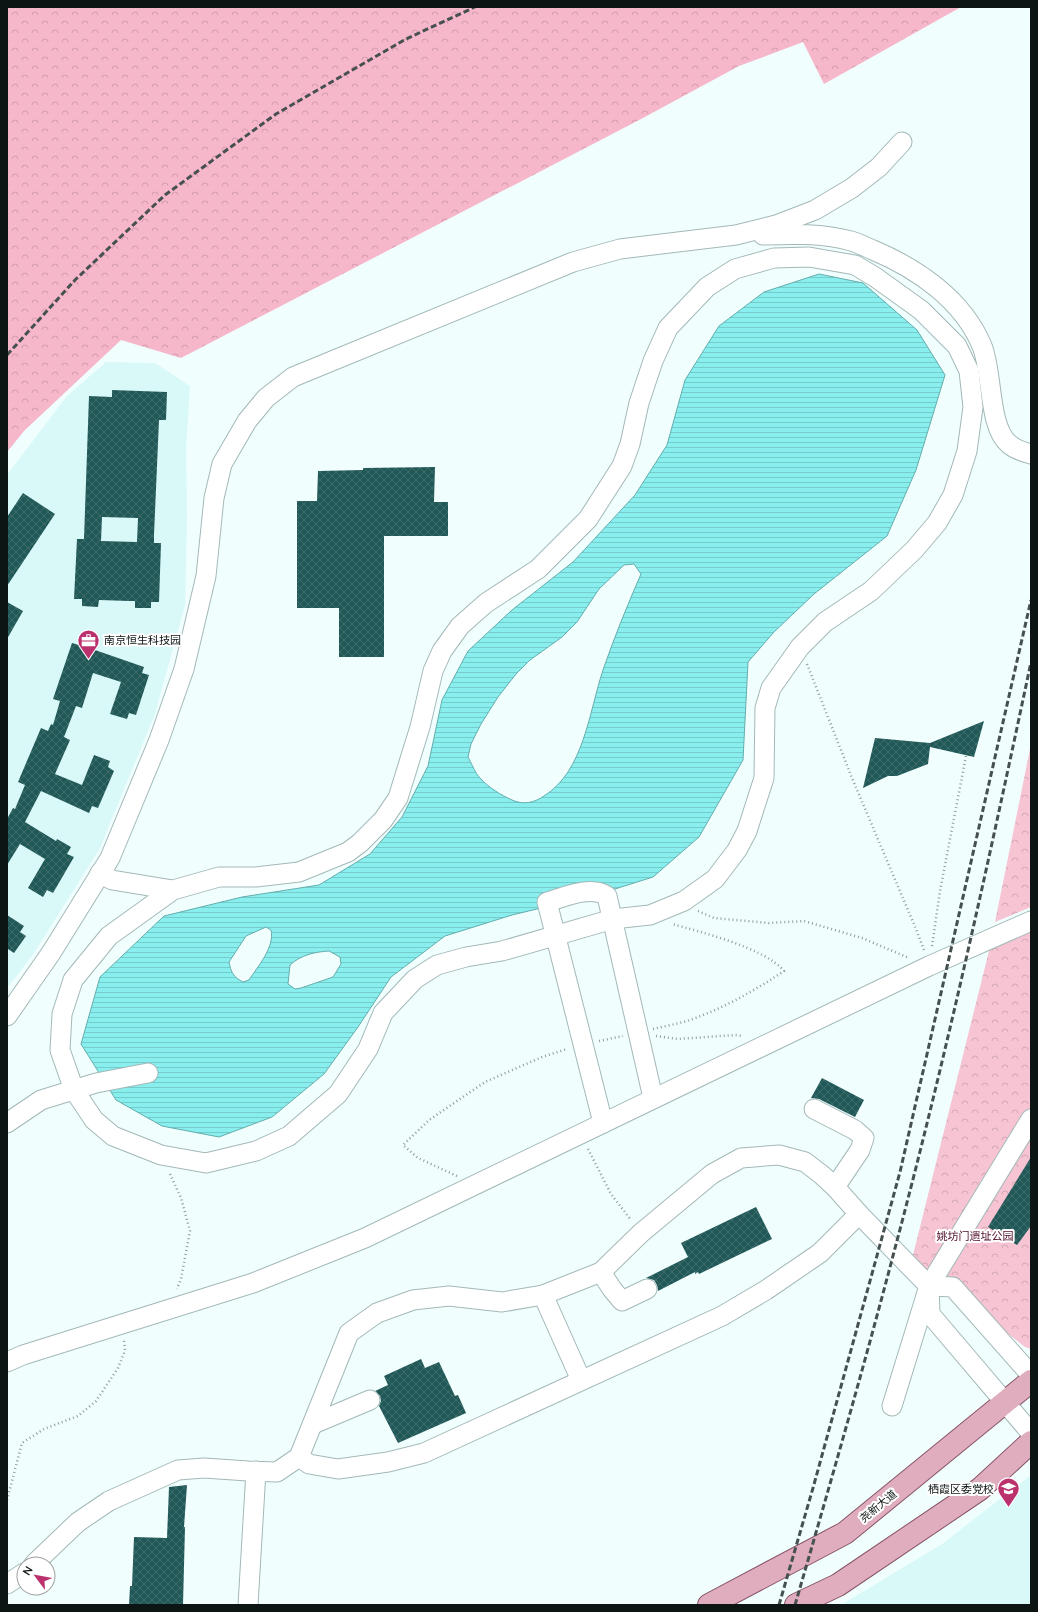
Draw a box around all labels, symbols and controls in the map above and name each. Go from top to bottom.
office icon: 南京恒生科技园 [76,627,102,660]
place label: 南京恒生科技园 [104,633,181,648]
park label: 姚坊门遗址公园 [937,1229,1014,1244]
school or university icon: 栖霞区委党校 [996,1476,1022,1509]
place label: 栖霞区委党校 [928,1482,994,1497]
street label: 尧新大道 [856,1487,900,1526]
north arrow [16,1556,56,1596]
text: N [19,1563,36,1578]

